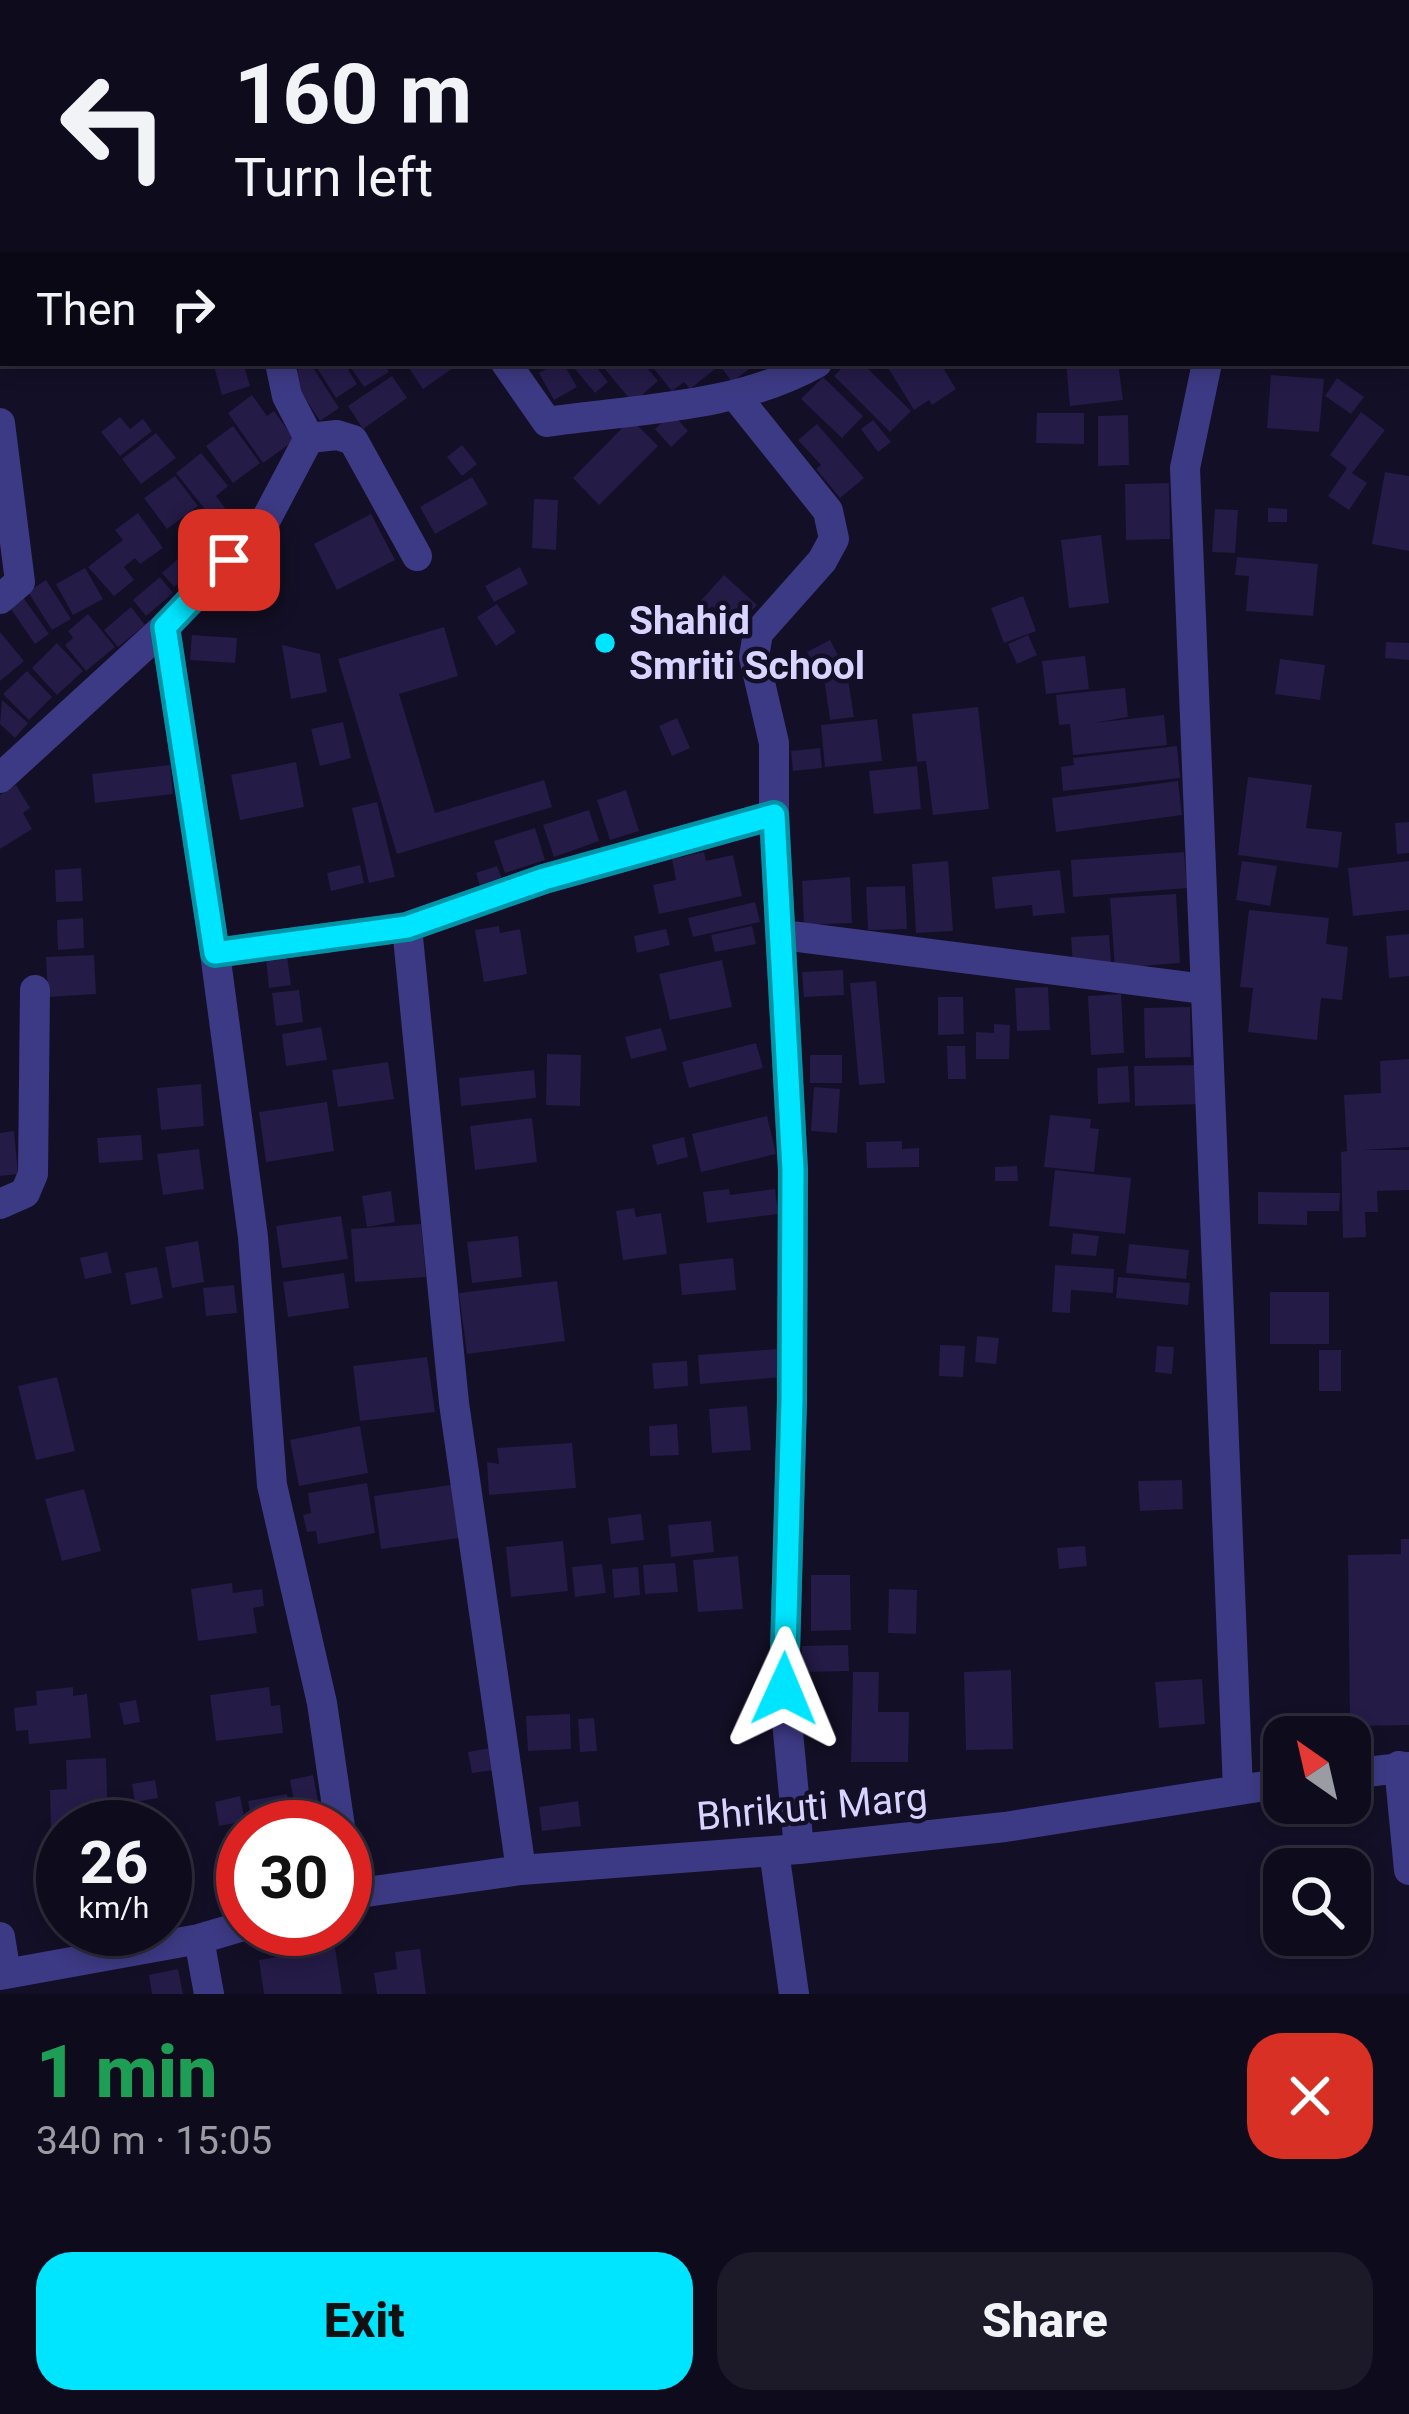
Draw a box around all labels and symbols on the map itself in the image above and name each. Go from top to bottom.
pin [178,509,280,611]
place label: Shahid Smriti School [629,598,865,689]
marker: Shahid Smriti School [592,630,618,656]
position arrow [721,1626,847,1752]
north arrow [1263,1716,1371,1824]
street label: Bhrikuti Marg [695,1774,929,1840]
speed limit sign: 30 [216,1800,372,1956]

